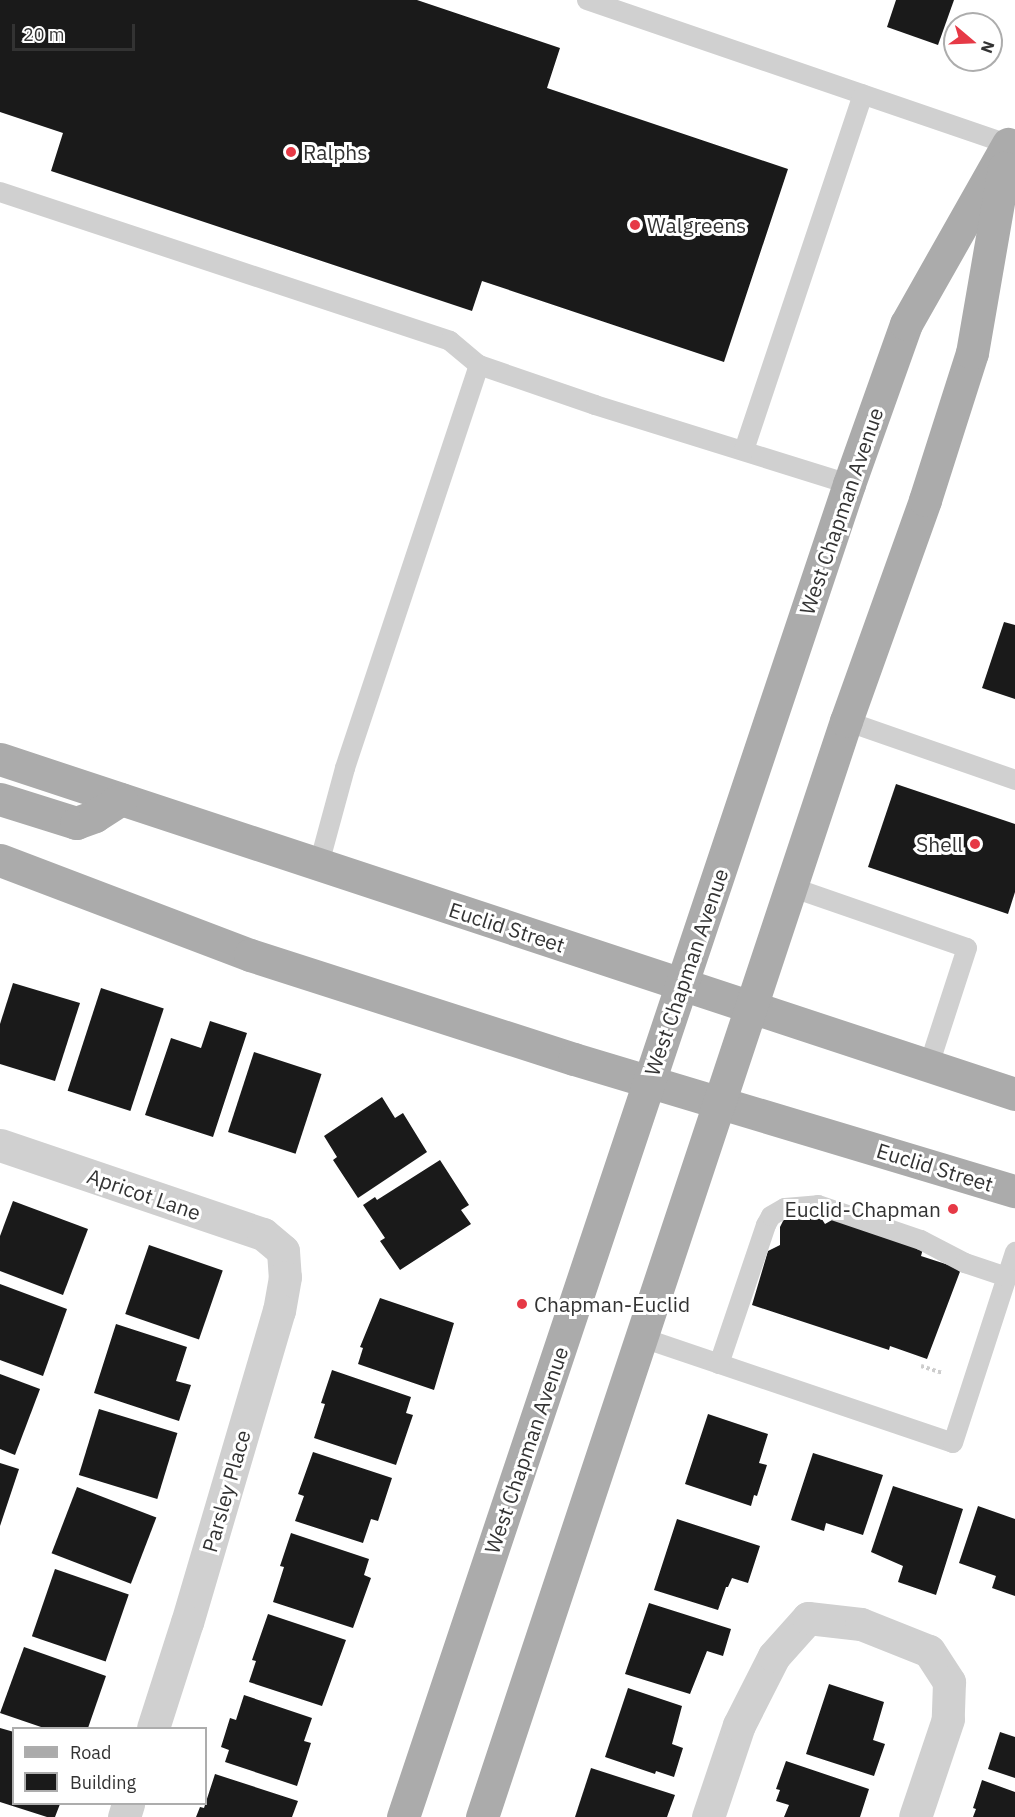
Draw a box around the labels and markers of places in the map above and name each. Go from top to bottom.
place label: Ralphs [303,139,367,165]
marker: Ralphs [284,145,298,159]
place label: Walgreens [647,212,746,238]
marker: Walgreens [628,218,642,232]
place label: Shell [916,831,963,857]
marker: Shell [968,837,982,851]
place label: Euclid-Chapman [785,1196,941,1222]
marker: Euclid-Chapman [946,1202,960,1216]
place label: Chapman-Euclid [534,1291,690,1317]
marker: Chapman-Euclid [515,1297,529,1311]

